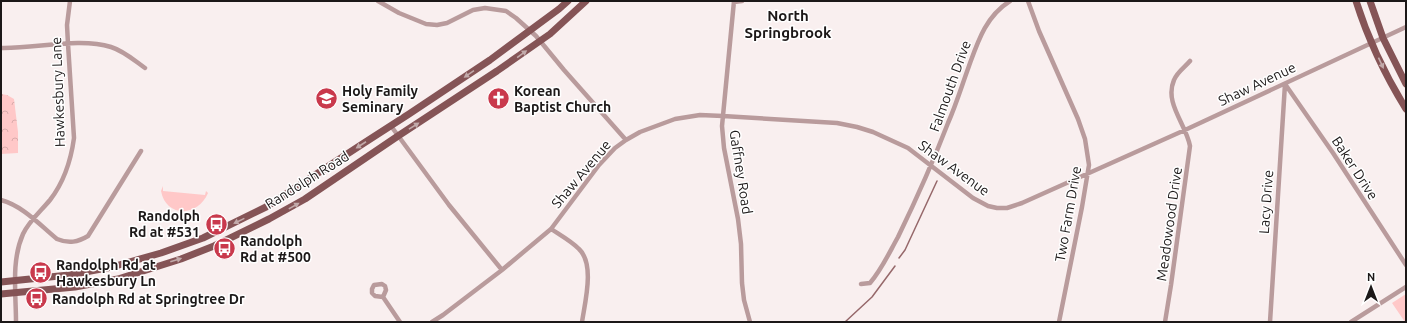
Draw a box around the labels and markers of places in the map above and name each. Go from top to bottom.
place label: Holy Family Seminary [342,83,419,115]
place label: Korean Baptist Church [514,83,611,115]
school or university icon: Holy Family Seminary [313,86,339,112]
church icon: Korean Baptist Church [486,86,512,112]
place label: Randolph Rd at #531 [129,208,200,240]
bus stop icon: Randolph Rd at #531 [203,211,229,237]
place label: Randolph Rd at #500 [240,233,311,265]
bus stop icon: Randolph Rd at #500 [212,236,238,262]
place label: Randolph Rd at Hawkesbury Ln [56,257,156,289]
bus stop icon: Randolph Rd at Hawkesbury Ln [28,260,54,286]
bus stop icon: Randolph Rd at Springtree Dr [24,286,50,312]
place label: Randolph Rd at Springtree Dr [52,291,245,307]

